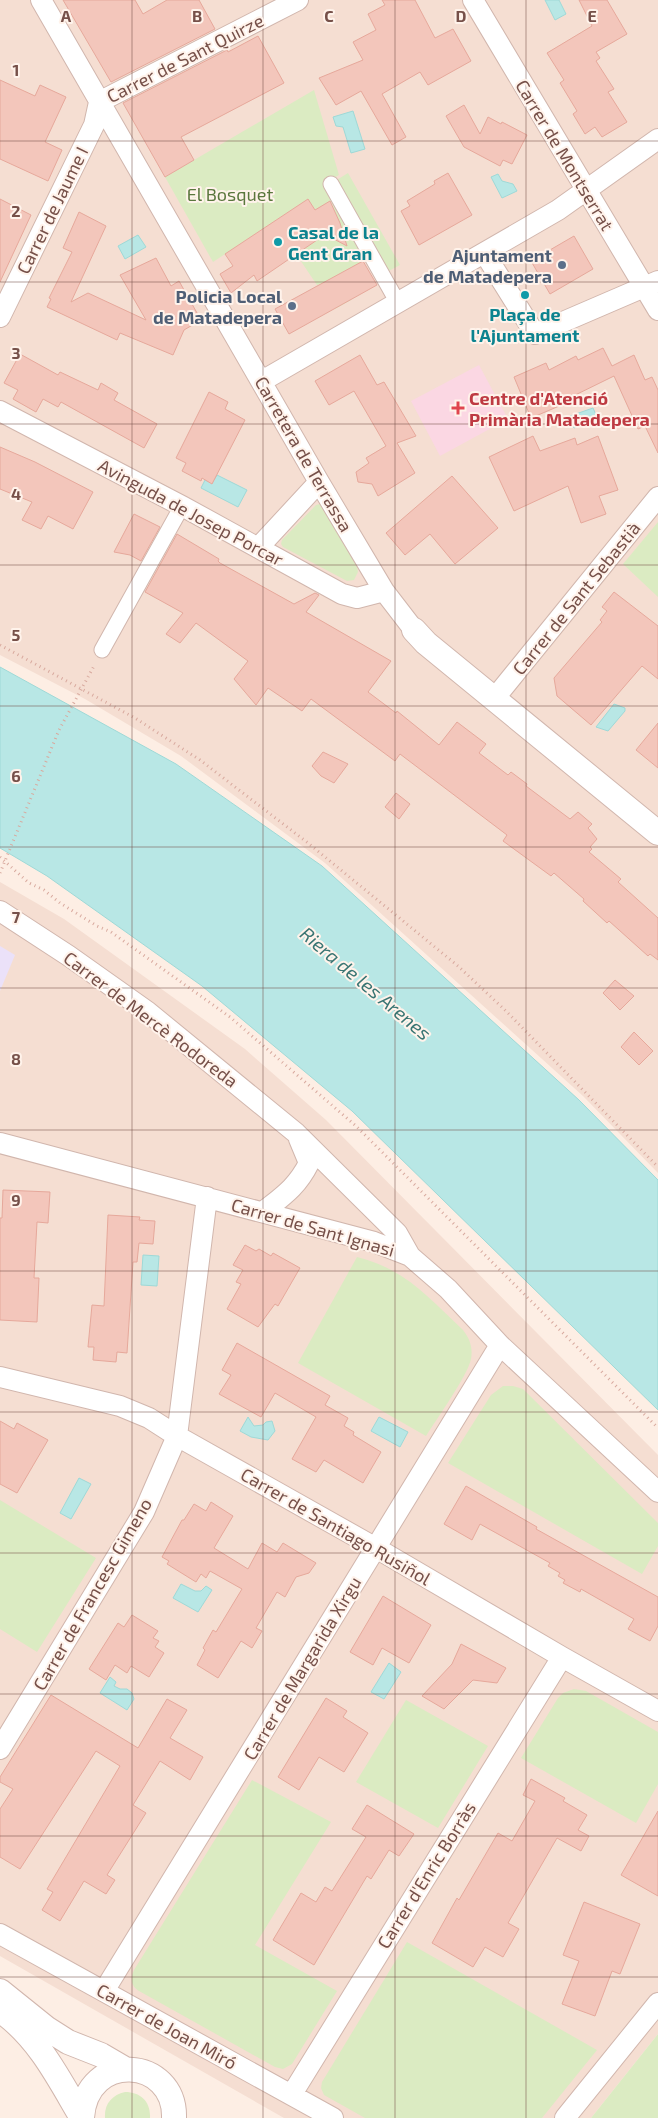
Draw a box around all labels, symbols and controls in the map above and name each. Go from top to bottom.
text: A [61,6,72,25]
text: B [192,6,202,25]
text: C [324,6,334,25]
text: D [456,6,467,25]
text: E [587,6,597,25]
street label: Carrer de Sant Quirze [103,9,267,107]
text: 1 [13,60,19,79]
street label: Carrer de Montserrat [511,76,619,235]
street label: Carrer de Jaume I [12,143,92,277]
park label: El Bosquet [187,183,273,205]
text: 2 [11,201,21,220]
place label: Casal de la Gent Gran [288,221,379,264]
marker: Casal de la Gent Gran [272,236,284,248]
place label: Ajuntament de Matadepera [423,244,553,287]
marker: Ajuntament de Matadepera [556,259,568,271]
place label: Policia Local de Matadepera [153,285,282,328]
marker: Plaça de l'Ajuntament [519,289,531,301]
marker: Policia Local de Matadepera [286,300,298,312]
place label: Plaça de l'Ajuntament [471,303,580,346]
text: 3 [11,343,21,362]
street label: Carretera de Terrassa [251,372,357,536]
place label: Centre d'Atenció Primària Matadepera [469,387,650,430]
marker: Centre d'Atenció Primària Matadepera [451,401,465,415]
street label: Avinguda de Josep Porcar [95,454,287,570]
text: 4 [11,484,21,503]
street label: Carrer de Sant Sebastià [508,517,644,679]
text: 5 [12,625,21,644]
text: 6 [11,766,21,785]
text: 7 [12,907,21,926]
water label: Riera de les Arenes [296,922,436,1044]
street label: Carrer de Mercè Rodoreda [60,946,242,1092]
text: 8 [11,1049,21,1068]
text: 9 [11,1190,21,1209]
street label: Carrer de Sant Ignasi [229,1193,397,1261]
street label: Carrer de Santiago Rusiñol [237,1463,435,1590]
street label: Carrer de Francesc Gimeno [28,1494,156,1694]
street label: Carrer de Margarida Xirgu [238,1572,366,1764]
street label: Carrer d'Enric Borràs [372,1798,480,1952]
street label: Carrer de Joan Miró [93,1978,241,2074]

